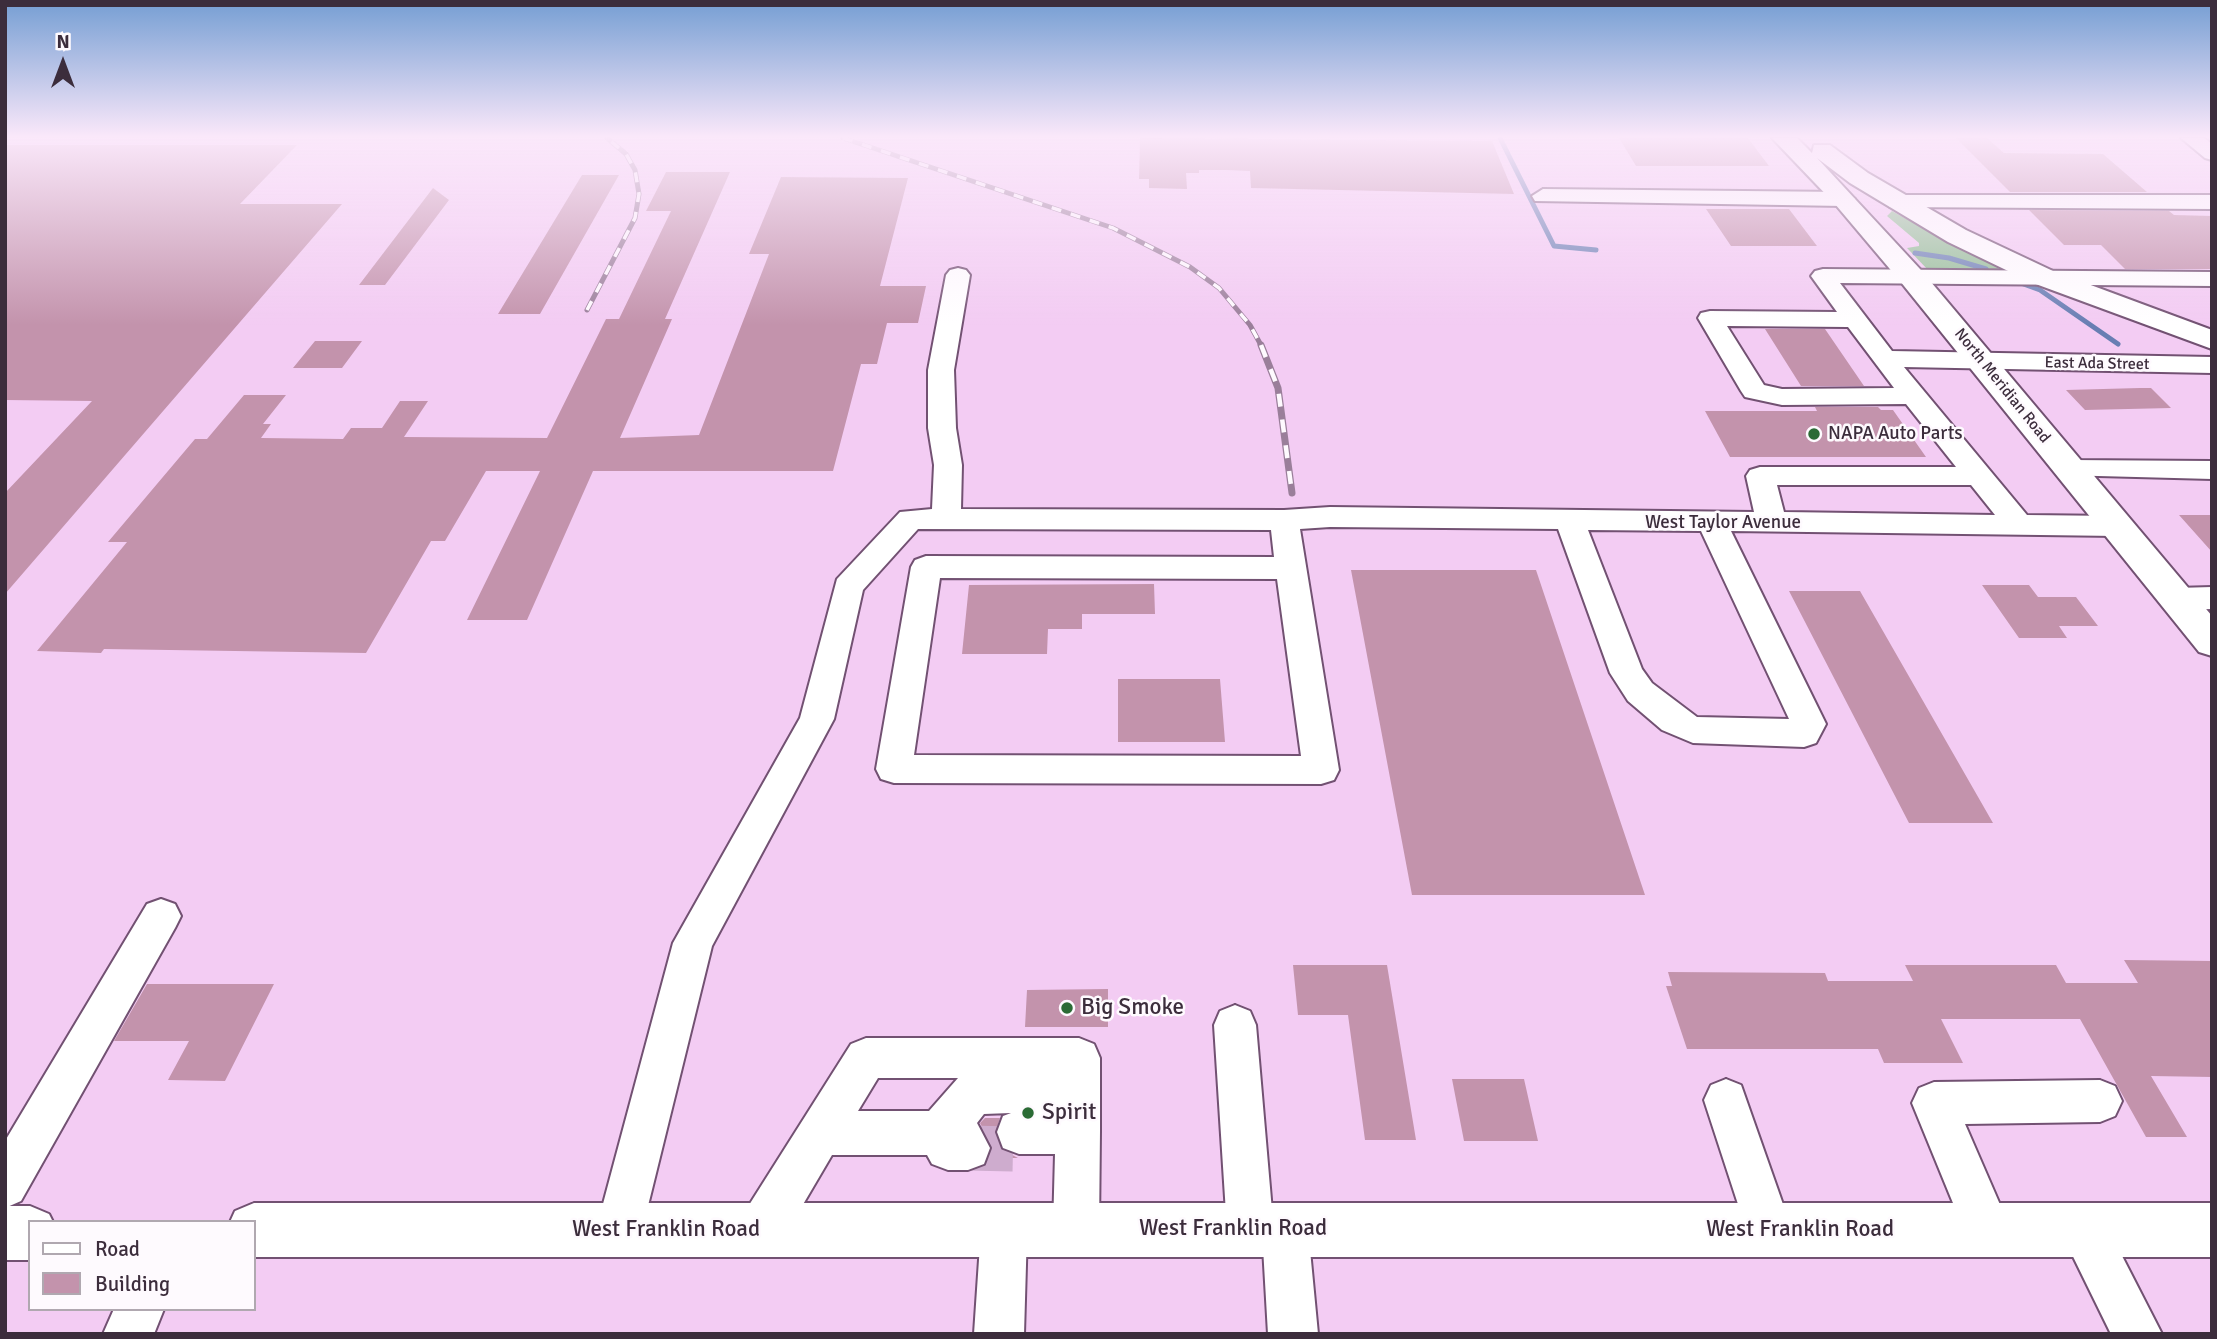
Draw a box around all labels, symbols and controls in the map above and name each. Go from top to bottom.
north arrow [28,28,98,98]
text: N [56,30,70,54]
street label: North Meridian Road [1950,325,2054,447]
street label: East Ada Street [2045,353,2149,375]
place label: NAPA Auto Parts [1828,423,1963,445]
marker: NAPA Auto Parts [1806,426,1822,442]
street label: West Taylor Avenue [1645,512,1801,534]
place label: Big Smoke [1081,994,1184,1022]
marker: Big Smoke [1059,1000,1075,1016]
place label: Spirit [1042,1099,1096,1127]
marker: Spirit [1020,1105,1036,1121]
street label: West Franklin Road [1139,1215,1327,1243]
street label: West Franklin Road [572,1216,760,1244]
street label: West Franklin Road [1706,1216,1894,1244]
legend [28,1220,256,1311]
text: Road [95,1236,140,1262]
text: Building [95,1271,170,1297]

